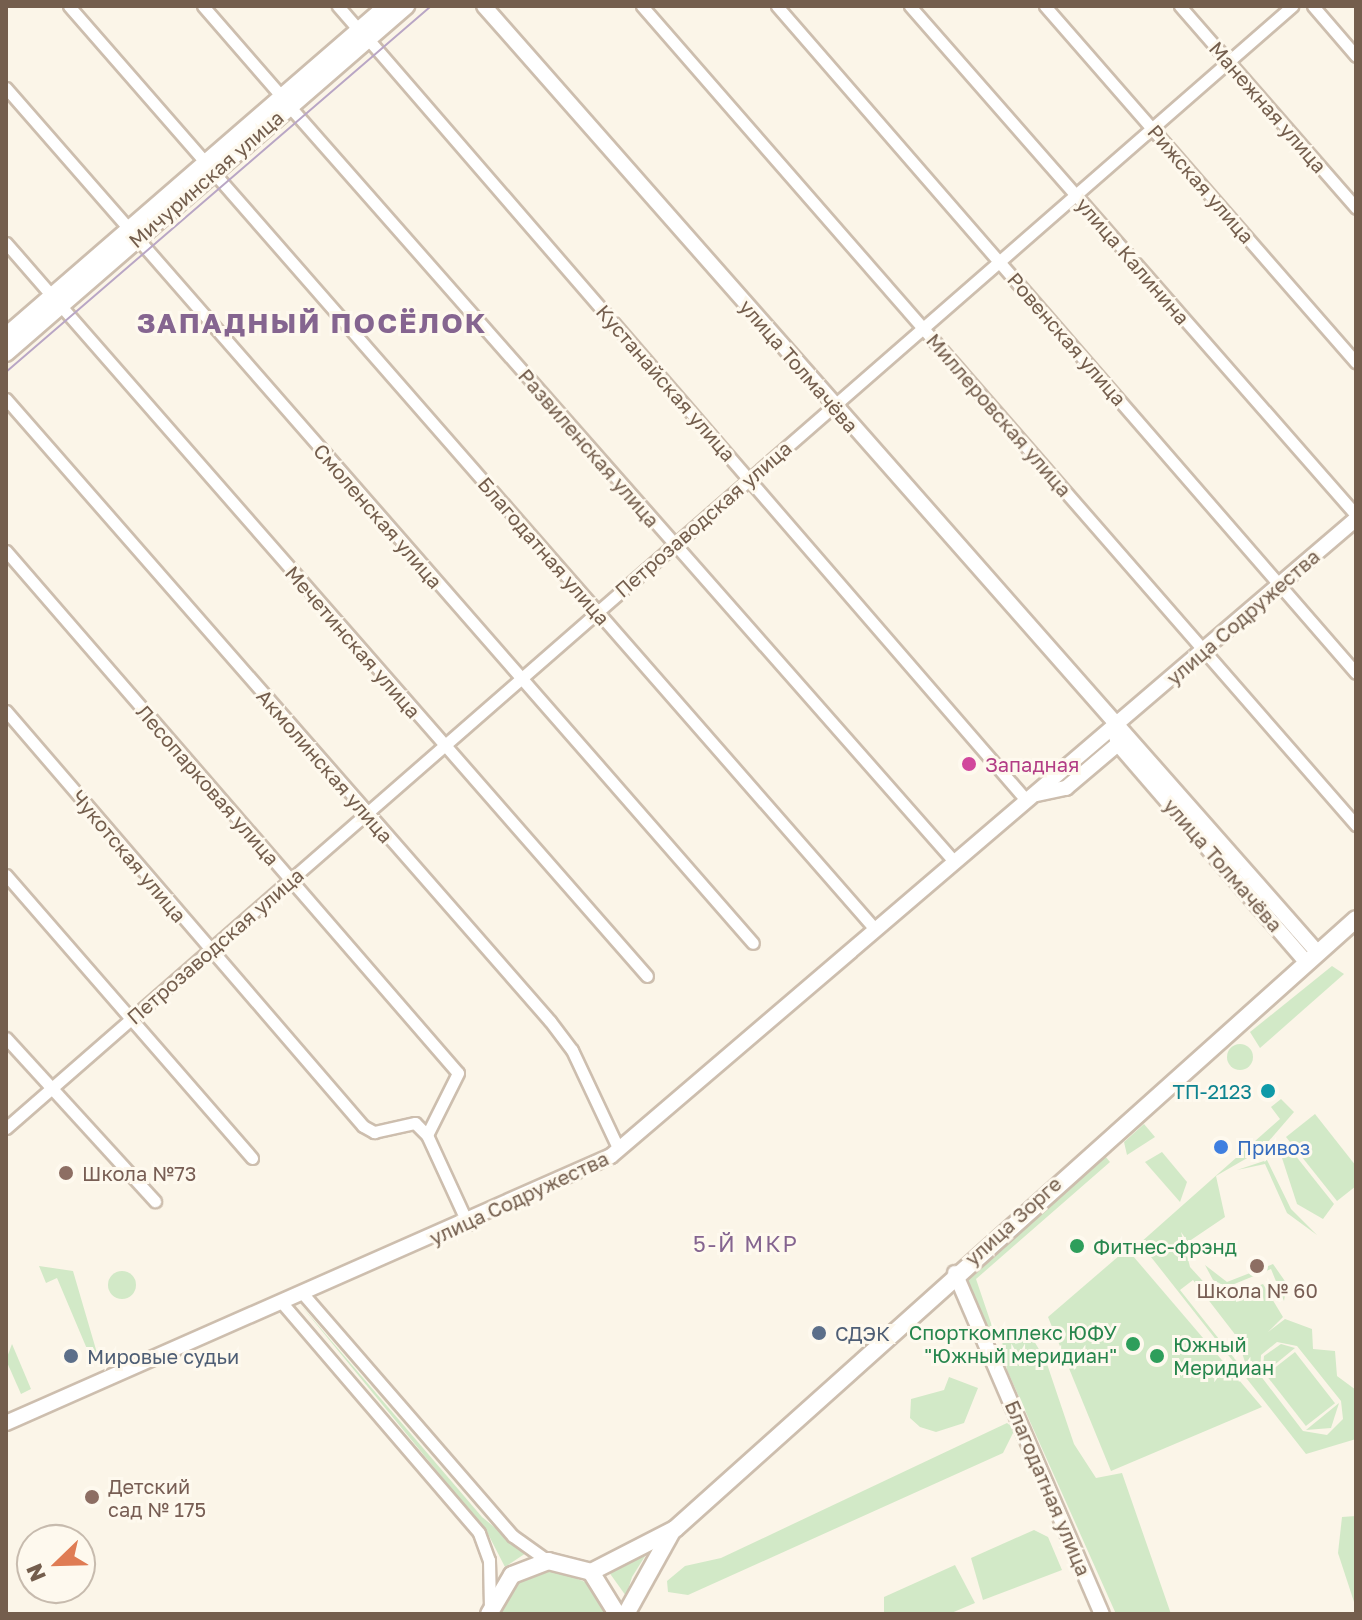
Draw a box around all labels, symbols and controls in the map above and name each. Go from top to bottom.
street label: Манежная улица [1204,36,1332,178]
street label: Мичуринская улица [124,105,288,253]
street label: Рижская улица [1143,120,1259,248]
street label: улица Калинина [1071,193,1195,329]
street label: Ровенская улица [1003,268,1131,410]
street label: улица Толмачёва [735,294,863,438]
street label: Кустанайская улица [591,300,741,466]
district label: ЗАПАДНЫЙ ПОСЁЛОК [137,306,487,340]
street label: Миллеровская улица [922,328,1076,502]
street label: Развиленская улица [514,364,664,532]
street label: Петрозаводская улица [610,436,796,602]
street label: Смоленская улица [309,439,447,593]
street label: Благодатная улица [473,472,615,630]
street label: улица Содружества [1162,544,1324,690]
street label: Мечетинская улица [280,561,426,723]
street label: Акмолинская улица [252,684,398,848]
street label: Лесопарковая улица [132,700,284,870]
place label: Западная [985,752,1079,776]
marker: Западная [960,755,978,773]
street label: Чукотская улица [67,785,191,927]
street label: улица Толмачёва [1159,793,1287,937]
street label: Петрозаводская улица [122,863,308,1029]
place label: ТП-2123 [1172,1079,1252,1103]
marker: ТП-2123 [1259,1082,1277,1100]
place label: Привоз [1237,1135,1310,1159]
marker: Привоз [1212,1138,1230,1156]
street label: улица Содружества [426,1146,612,1250]
place label: Школа №73 [82,1161,196,1185]
marker: Школа №73 [57,1164,75,1182]
street label: улица Зорге [960,1171,1066,1271]
district label: 5-Й МКР [693,1231,799,1257]
place label: Фитнес-фрэнд [1093,1234,1237,1258]
marker: Фитнес-фрэнд [1068,1237,1086,1255]
marker: Школа № 60 [1248,1257,1266,1275]
place label: Школа № 60 [1196,1278,1318,1302]
place label: Спорткомплекс ЮФУ "Южный меридиан" [909,1320,1117,1367]
place label: СДЭК [835,1321,890,1345]
marker: СДЭК [810,1324,828,1342]
place label: Южный Меридиан [1173,1332,1274,1379]
marker: Спорткомплекс ЮФУ "Южный меридиан" [1124,1335,1142,1353]
place label: Мировые судьи [87,1344,239,1368]
marker: Мировые судьи [62,1347,80,1365]
marker: Южный Меридиан [1148,1347,1166,1365]
street label: Благодатная улица [1000,1397,1096,1579]
place label: Детский сад № 175 [108,1474,206,1521]
marker: Детский сад № 175 [83,1488,101,1506]
north arrow [16,1524,96,1604]
text: N [20,1560,51,1586]

